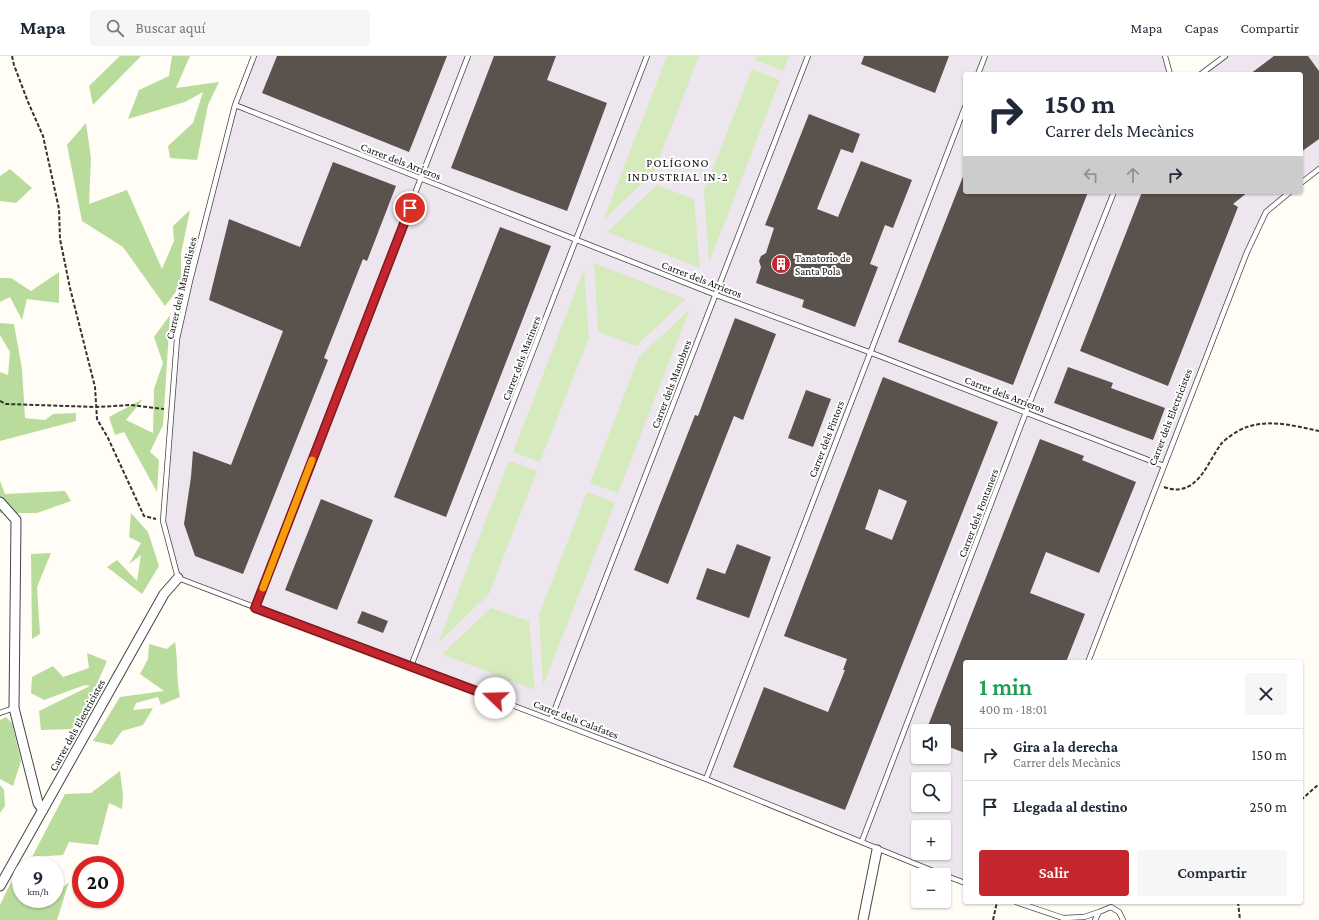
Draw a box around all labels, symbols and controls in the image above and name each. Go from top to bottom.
search box [90,10,370,46]
text: Mapa [20,17,66,38]
icon: search [104,17,126,39]
text: Buscar aquí [136,20,205,36]
text: Mapa [1131,20,1163,36]
text: Capas [1185,20,1219,36]
text: Compartir [1241,20,1299,36]
icon: right [979,88,1031,140]
text: 150 m [1045,88,1115,119]
text: Carrer dels Mecànics [1045,121,1194,141]
street label: Carrer dels Arrieros [359,140,443,182]
district label: POLÍGONO INDUSTRIAL IN-2 [627,156,729,184]
icon: left [1080,164,1102,186]
icon: ahead [1122,164,1144,186]
icon: right [1164,164,1186,186]
pin [393,191,427,225]
icon: arrive [399,197,421,219]
street label: Carrer dels Marmolistes [163,235,199,341]
place label: Tanatorio de Santa Pola [795,252,851,277]
building icon: Tanatorio de Santa Pola [770,253,792,275]
street label: Carrer dels Arrieros [660,258,744,300]
street label: Carrer dels Mariners [499,314,543,402]
street label: Carrer dels Manobres [649,338,693,430]
street label: Carrer dels Electricistes [1146,367,1194,467]
street label: Carrer dels Arrieros [963,373,1047,415]
street label: Carrer dels Pintors [806,399,846,479]
street label: Carrer dels Fontaners [956,467,1000,559]
text: 1 min [979,673,1032,700]
button: close [1245,673,1287,715]
street label: Carrer dels Electricistes [47,677,107,773]
position arrow [474,677,516,719]
street label: Carrer dels Calafates [532,697,620,741]
text: 400 m · 18:01 [979,702,1047,717]
map controls [911,724,951,908]
button: sound [911,724,951,764]
text: Gira a la derecha [1013,739,1118,755]
icon: right [979,744,1001,766]
text: 150 m [1252,747,1287,763]
text: Carrer dels Mecànics [1013,755,1121,770]
button: search [911,772,951,812]
icon: arrive [979,796,1001,818]
text: Llegada al destino [1013,799,1128,815]
text: 250 m [1249,799,1287,815]
button: + [911,820,951,860]
button: Salir [979,850,1129,896]
button: Compartir [1137,850,1287,896]
speed limit sign: 20 [72,856,124,908]
text: 9 [33,866,43,888]
button: − [911,868,951,908]
text: km/h [27,886,49,897]

